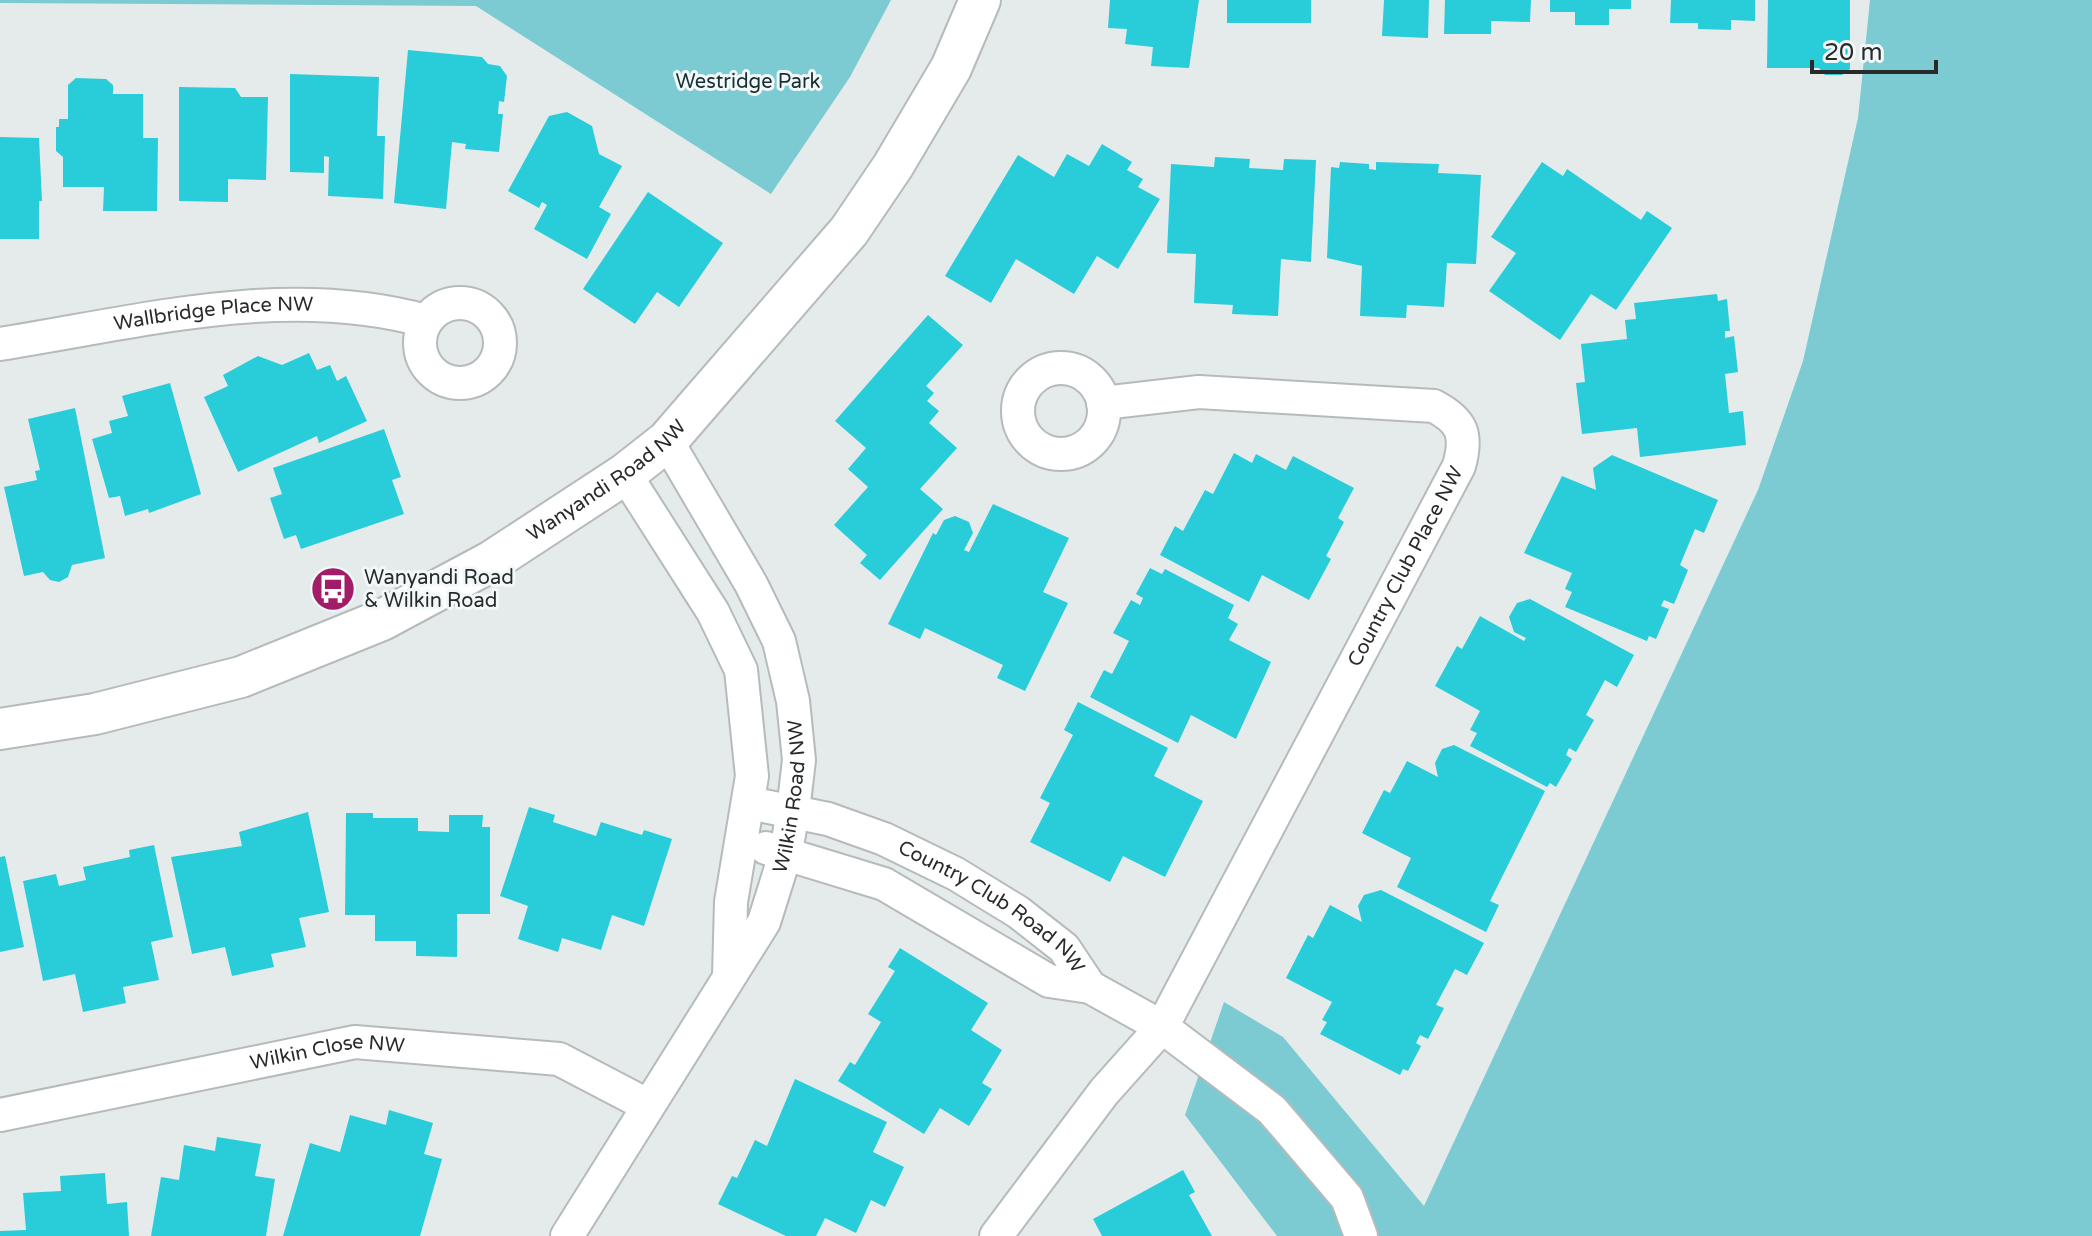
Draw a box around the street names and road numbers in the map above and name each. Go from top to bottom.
street label: Wallbridge Place NW [112,293,313,336]
street label: Wanyandi Road NW [523,415,692,547]
street label: Country Club Place NW [1343,462,1469,671]
street label: Wilkin Road NW [768,718,811,876]
street label: Country Club Road NW [894,836,1089,978]
street label: Wilkin Close NW [248,1030,406,1075]

